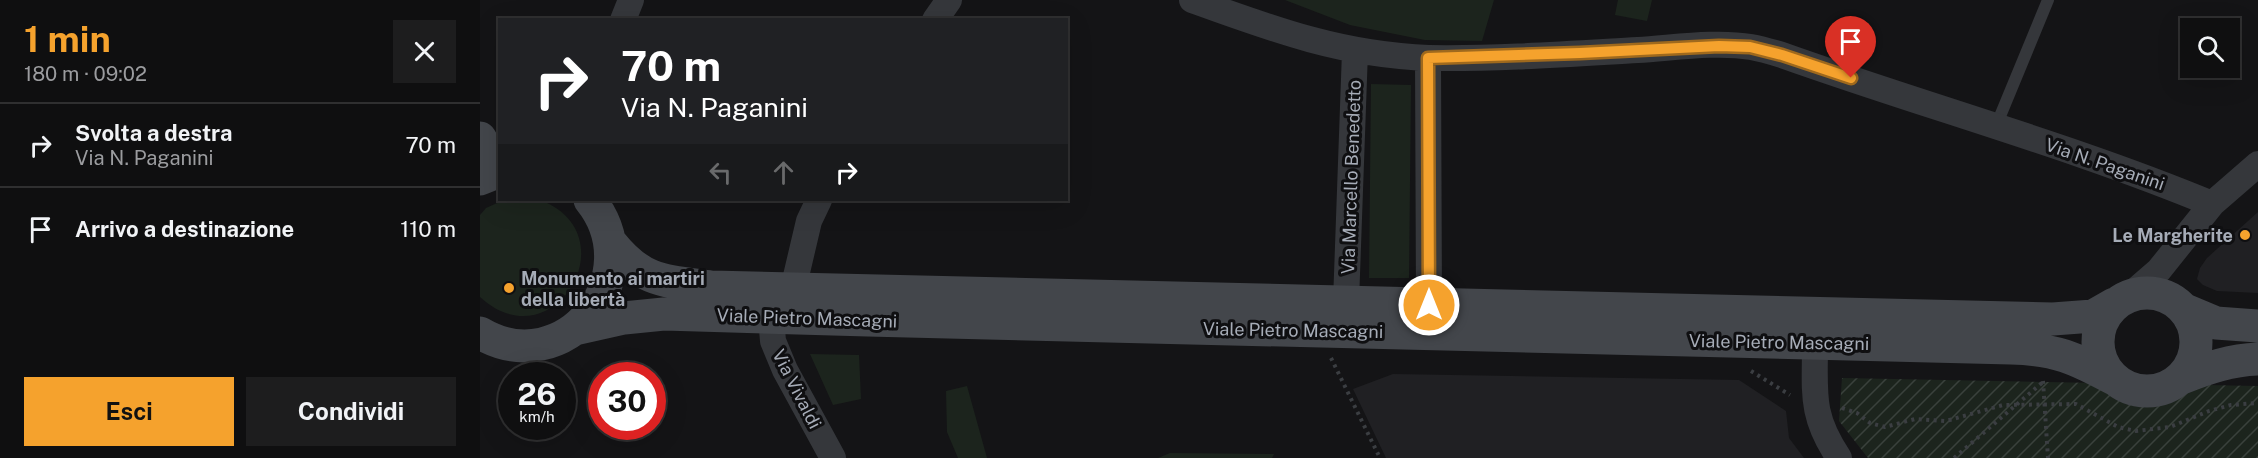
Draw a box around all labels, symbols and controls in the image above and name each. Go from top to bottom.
pin [1825,16,1876,78]
text: 1 min [24,18,111,60]
map controls [2180,18,2240,78]
button: search [2180,18,2240,78]
button: close [393,20,456,83]
icon: arrive [1834,25,1867,58]
text: 70 m [621,41,721,90]
icon: right [522,42,600,120]
text: 180 m · 09:02 [24,62,147,86]
street label: Via Marcello Benedetto [1337,79,1365,275]
text: Via N. Paganini [621,91,808,123]
text: Svolta a destra [75,120,232,146]
icon: right [24,129,57,162]
text: 70 m [405,132,456,158]
street label: Via N. Paganini [2043,134,2167,194]
text: Via N. Paganini [75,146,214,170]
icon: left [704,156,737,189]
icon: ahead [767,156,800,189]
icon: right [830,156,863,189]
icon: arrive [24,213,57,246]
text: Arrivo a destinazione [75,216,294,242]
text: 110 m [400,216,456,242]
place label: Le Margherite [2112,225,2233,246]
marker: Le Margherite [2238,228,2252,242]
place label: Monumento ai martiri della libertà [521,268,705,310]
position arrow [1397,273,1461,337]
marker: Monumento ai martiri della libertà [502,281,516,295]
street label: Viale Pietro Mascagni [716,304,898,332]
street label: Viale Pietro Mascagni [1203,318,1383,342]
street label: Viale Pietro Mascagni [1689,330,1869,354]
street label: Via Vivaldi [768,346,826,432]
speed limit sign: 30 [588,362,666,440]
text: 26 [518,376,556,412]
button: Esci [24,377,234,446]
button: Condividi [246,377,456,446]
text: km/h [519,408,555,425]

